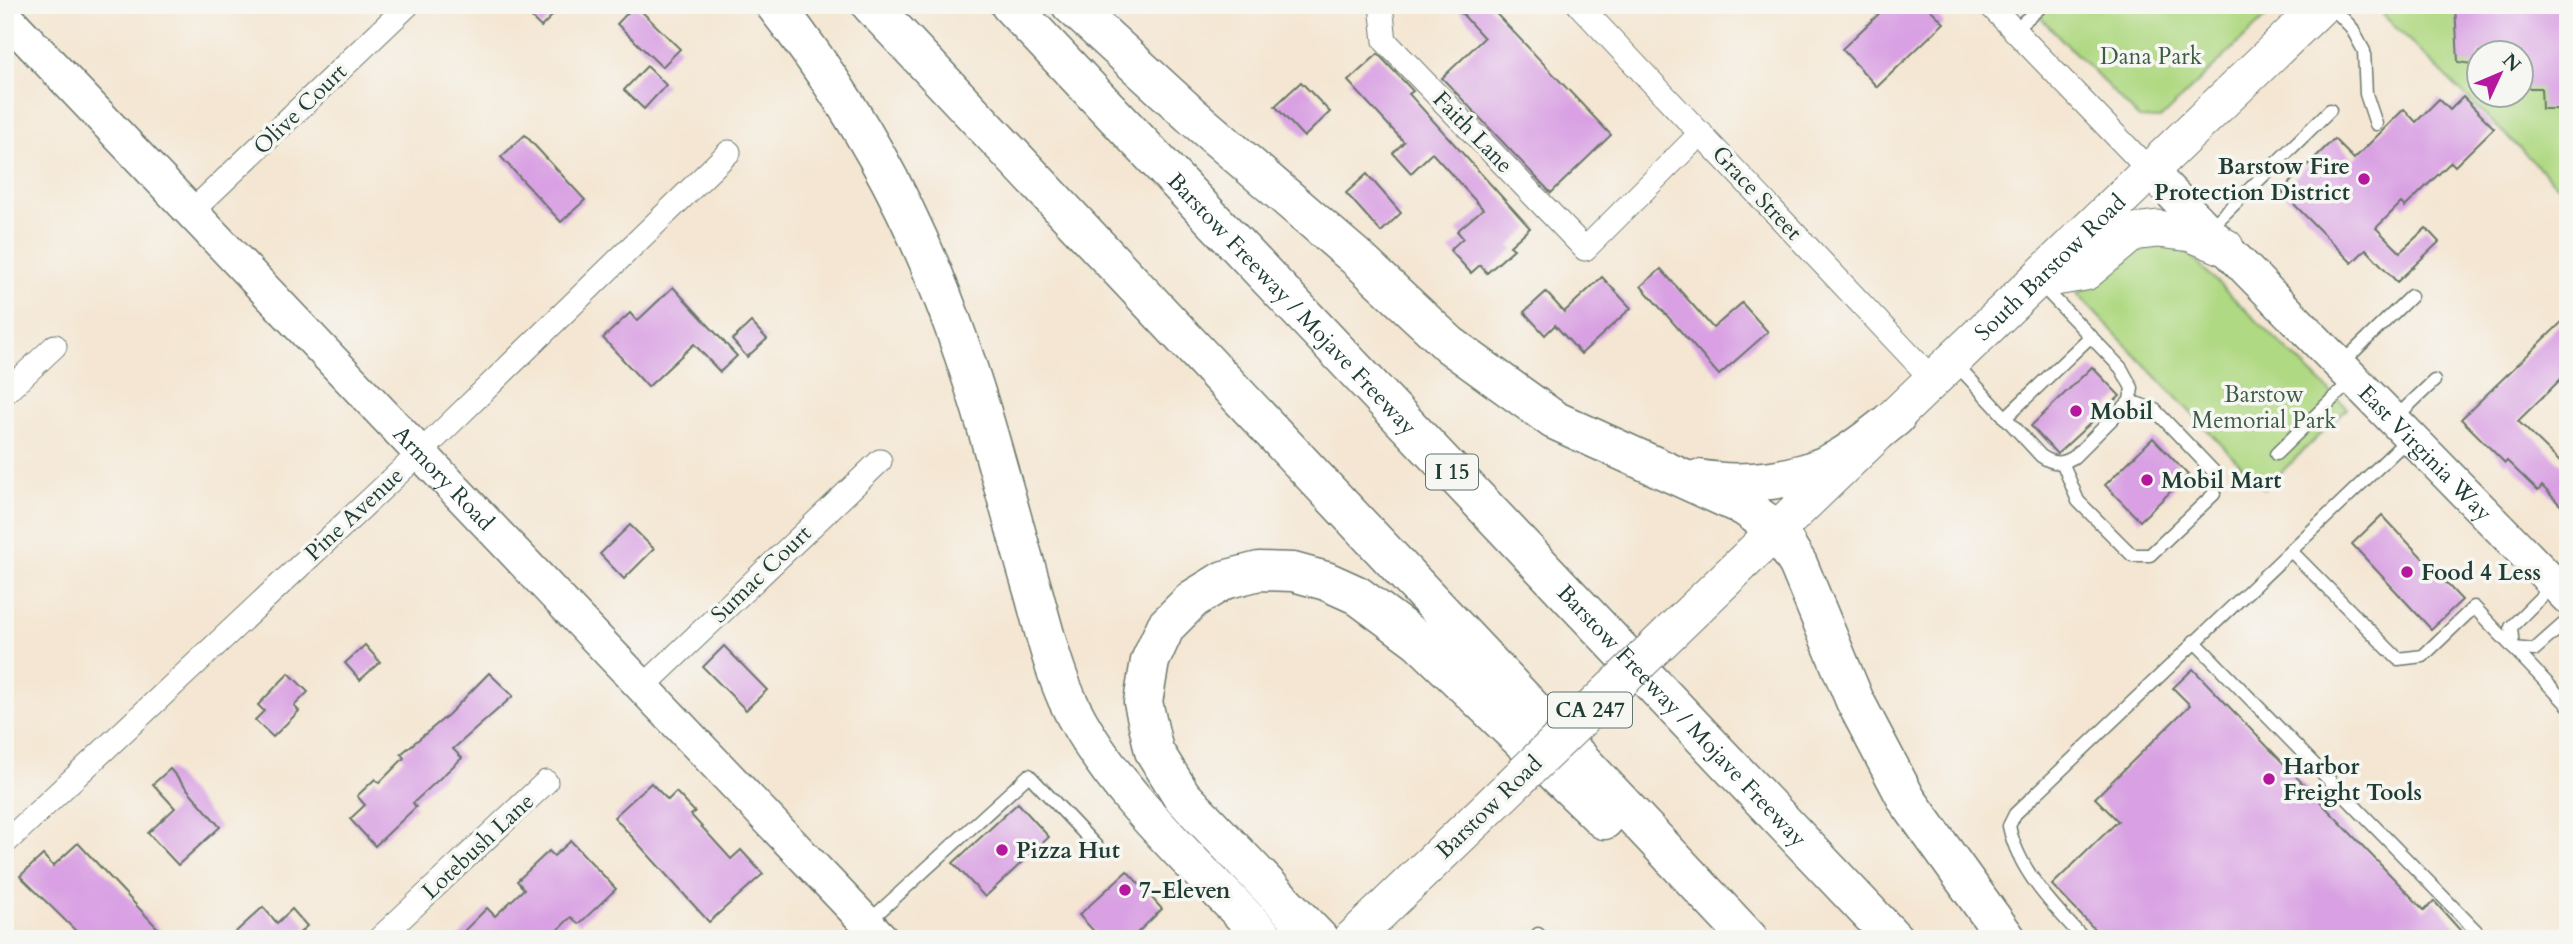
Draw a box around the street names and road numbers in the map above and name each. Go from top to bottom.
street label: Olive Court [247,57,353,161]
street label: Faith Lane [1426,84,1520,180]
street label: Grace Street [1705,139,1809,247]
street label: Barstow Freeway / Mojave Freeway [1161,166,1424,441]
street label: South Barstow Road [1967,186,2133,347]
street label: East Virginia Way [2352,378,2500,528]
street label: Armory Road [386,419,502,538]
road number: I 15 [1426,454,1478,490]
street label: Pine Avenue [298,460,410,568]
street label: Sumac Court [704,518,818,630]
street label: Barstow Freeway / Mojave Freeway [1550,577,1814,853]
road number: CA 247 [1548,692,1632,728]
street label: Barstow Road [1429,748,1549,866]
street label: Lotebush Lane [415,786,541,906]

